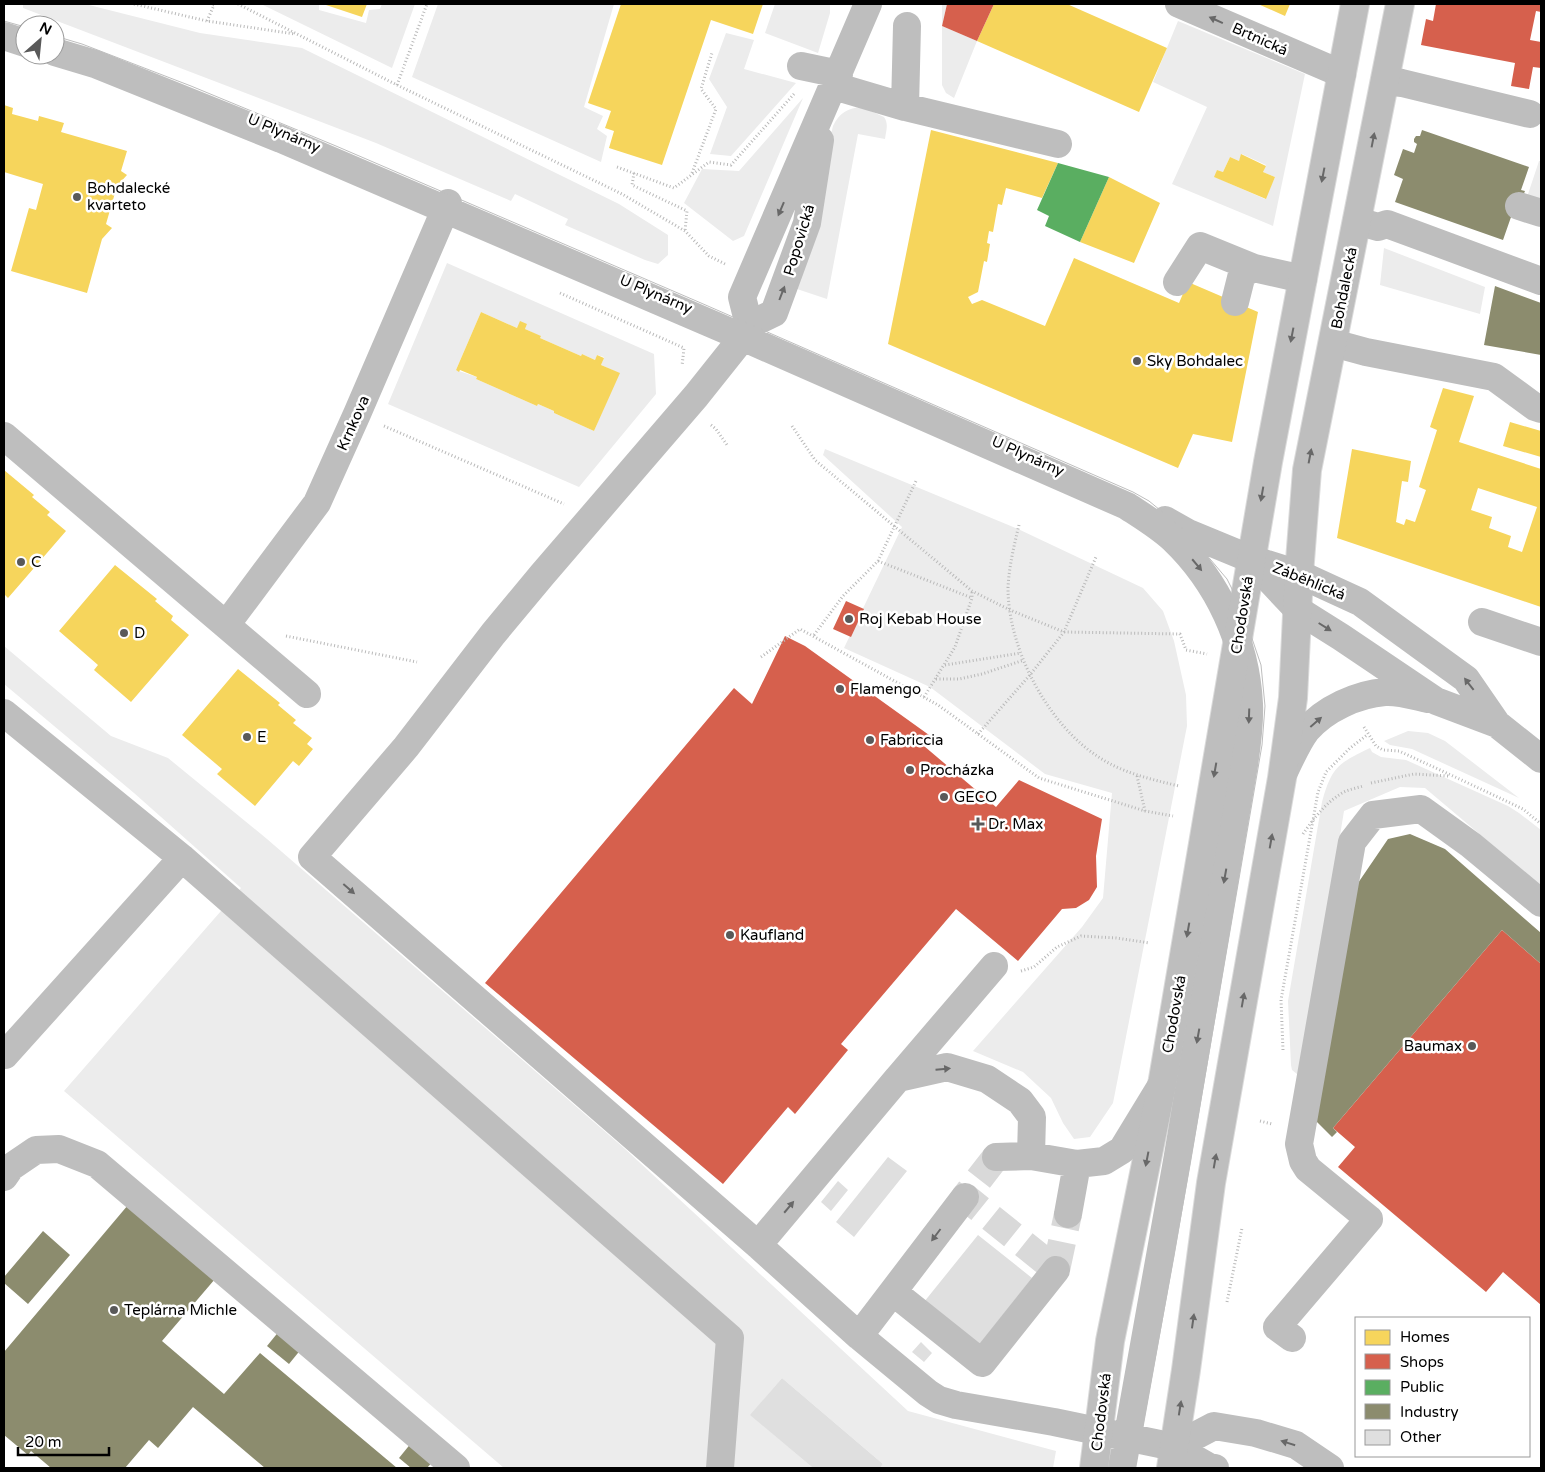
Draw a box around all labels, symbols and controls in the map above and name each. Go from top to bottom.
north arrow [15,15,65,65]
one-way arrow [1209,16,1223,24]
text: N [37,19,55,39]
street label: Brtnická [1229,19,1291,59]
street label: U Plynárny [245,110,323,156]
one-way arrow [1369,132,1377,147]
one-way arrow [1318,167,1326,183]
place label: Bohdalecké kvarteto [87,179,170,214]
marker: Bohdalecké kvarteto [71,191,83,203]
one-way arrow [776,202,784,216]
street label: Popovická [780,202,818,278]
street label: Bohdalecká [1327,245,1361,331]
street label: U Plynárny [617,271,695,317]
one-way arrow [778,285,786,300]
one-way arrow [1288,327,1296,343]
place label: Sky Bohdalec [1147,352,1243,370]
marker: Sky Bohdalec [1131,355,1143,367]
street label: Krnkova [333,393,373,453]
street label: U Plynárny [989,432,1067,480]
one-way arrow [1307,447,1315,463]
one-way arrow [1258,487,1266,503]
place label: C [31,553,41,571]
marker: C [15,556,27,568]
street label: Záběhlická [1270,558,1348,604]
one-way arrow [1191,559,1202,571]
street label: Chodovská [1227,575,1257,655]
place label: Roj Kebab House [859,610,981,628]
marker: Roj Kebab House [843,613,855,625]
one-way arrow [1319,622,1332,632]
place label: D [134,624,145,642]
marker: D [118,627,130,639]
one-way arrow [1464,677,1474,691]
place label: Flamengo [850,680,921,698]
marker: Flamengo [834,683,846,695]
one-way arrow [1244,708,1252,724]
one-way arrow [1310,717,1322,728]
place label: E [257,728,267,746]
marker: E [241,731,253,743]
place label: Fabriccia [880,731,943,749]
marker: Fabriccia [864,734,876,746]
place label: Procházka [920,761,994,779]
one-way arrow [1211,762,1219,778]
marker: Procházka [904,764,916,776]
place label: GECO [954,788,997,806]
marker: GECO [938,791,950,803]
place label: Dr. Max [988,815,1043,833]
marker: Dr. Max [972,818,984,830]
one-way arrow [1267,833,1275,849]
one-way arrow [1221,869,1229,885]
one-way arrow [343,883,355,895]
one-way arrow [1184,922,1192,938]
place label: Kaufland [740,926,804,944]
marker: Kaufland [724,929,736,941]
street label: Chodovská [1158,974,1190,1054]
one-way arrow [1239,992,1247,1008]
one-way arrow [1194,1029,1202,1045]
place label: Baumax [1404,1037,1462,1055]
marker: Baumax [1466,1040,1478,1052]
one-way arrow [935,1065,951,1073]
one-way arrow [1143,1151,1151,1166]
one-way arrow [1211,1152,1219,1168]
one-way arrow [784,1201,795,1214]
one-way arrow [931,1228,941,1242]
place label: Teplárna Michle [124,1301,237,1319]
marker: Teplárna Michle [108,1304,120,1316]
one-way arrow [1189,1313,1197,1329]
legend [1355,1317,1530,1457]
text: Homes [1400,1328,1450,1346]
text: Shops [1400,1353,1444,1371]
street label: Chodovská [1087,1372,1115,1452]
text: Public [1400,1378,1444,1396]
one-way arrow [1177,1400,1185,1416]
text: Industry [1400,1403,1459,1421]
scale bar [18,1424,109,1456]
text: Other [1400,1428,1442,1446]
text: 20 m [25,1433,62,1451]
one-way arrow [1281,1439,1296,1446]

